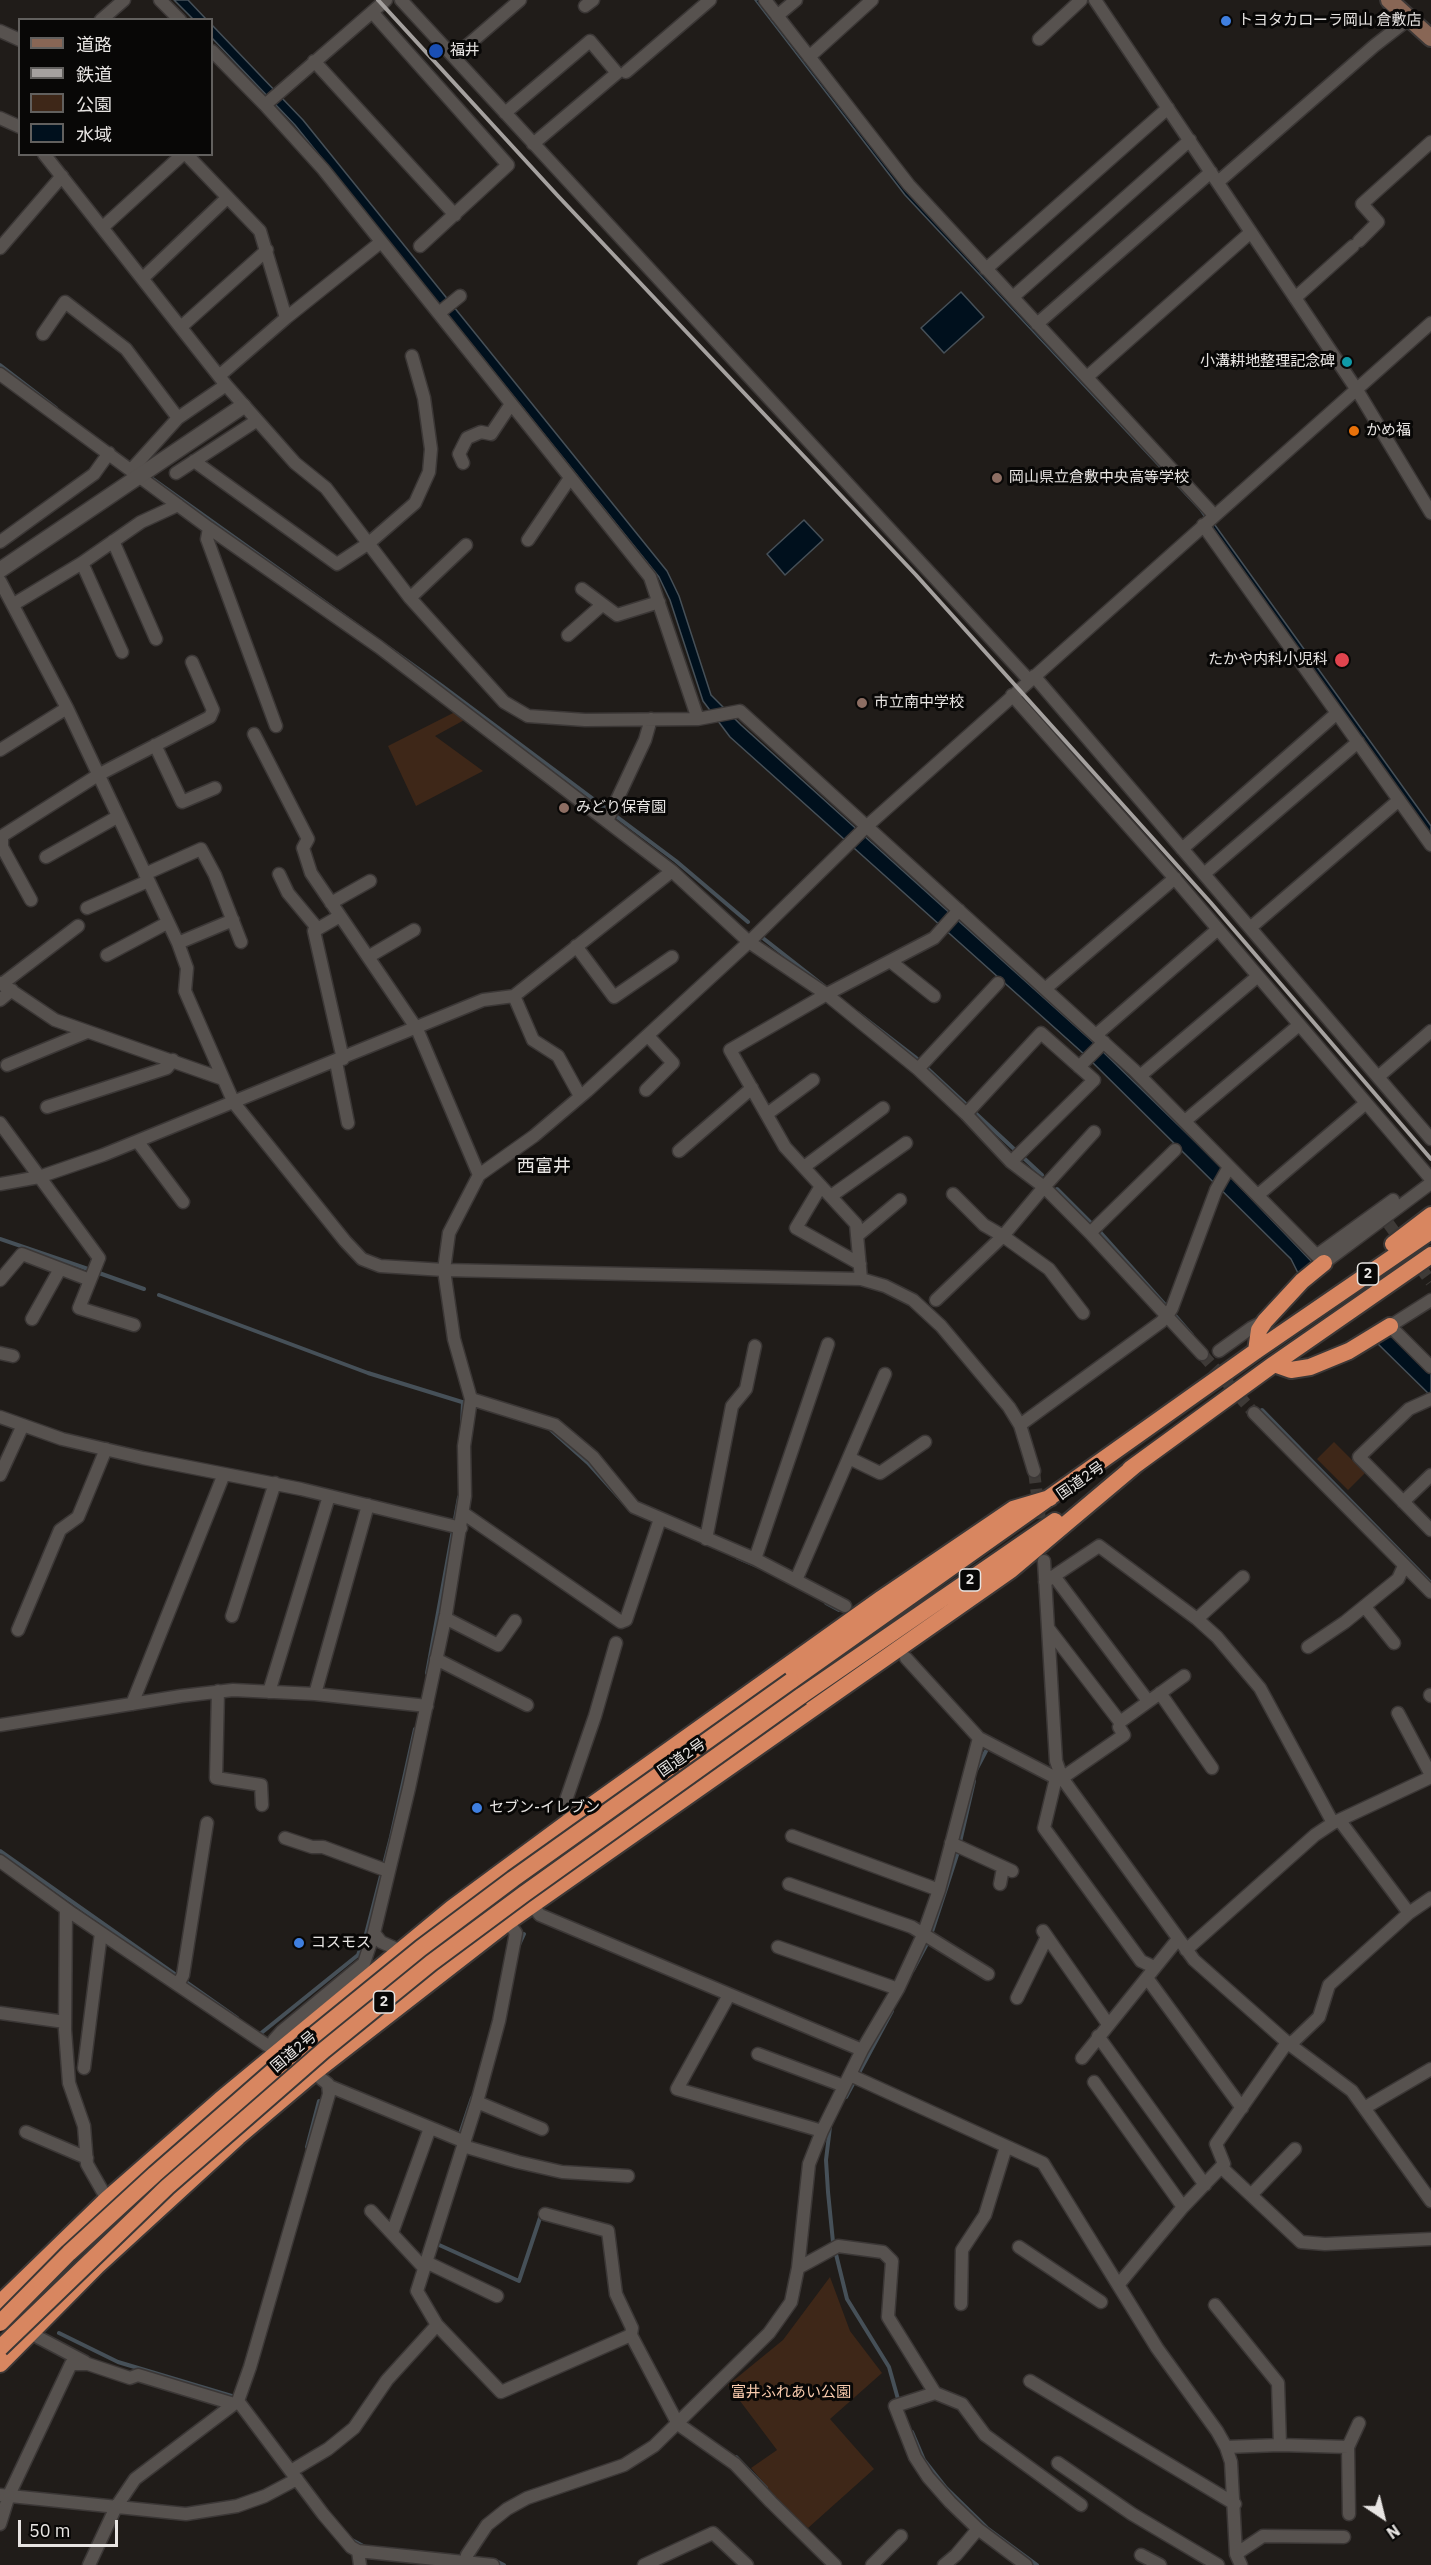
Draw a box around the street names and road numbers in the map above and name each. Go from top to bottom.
road number: 2 [1358,1263,1378,1285]
street label: 国道2号 [1054,1458,1108,1504]
road number: 2 [960,1569,980,1591]
street label: 国道2号 [655,1735,709,1781]
road number: 2 [374,1991,394,2013]
street label: 国道2号 [268,2028,320,2076]

